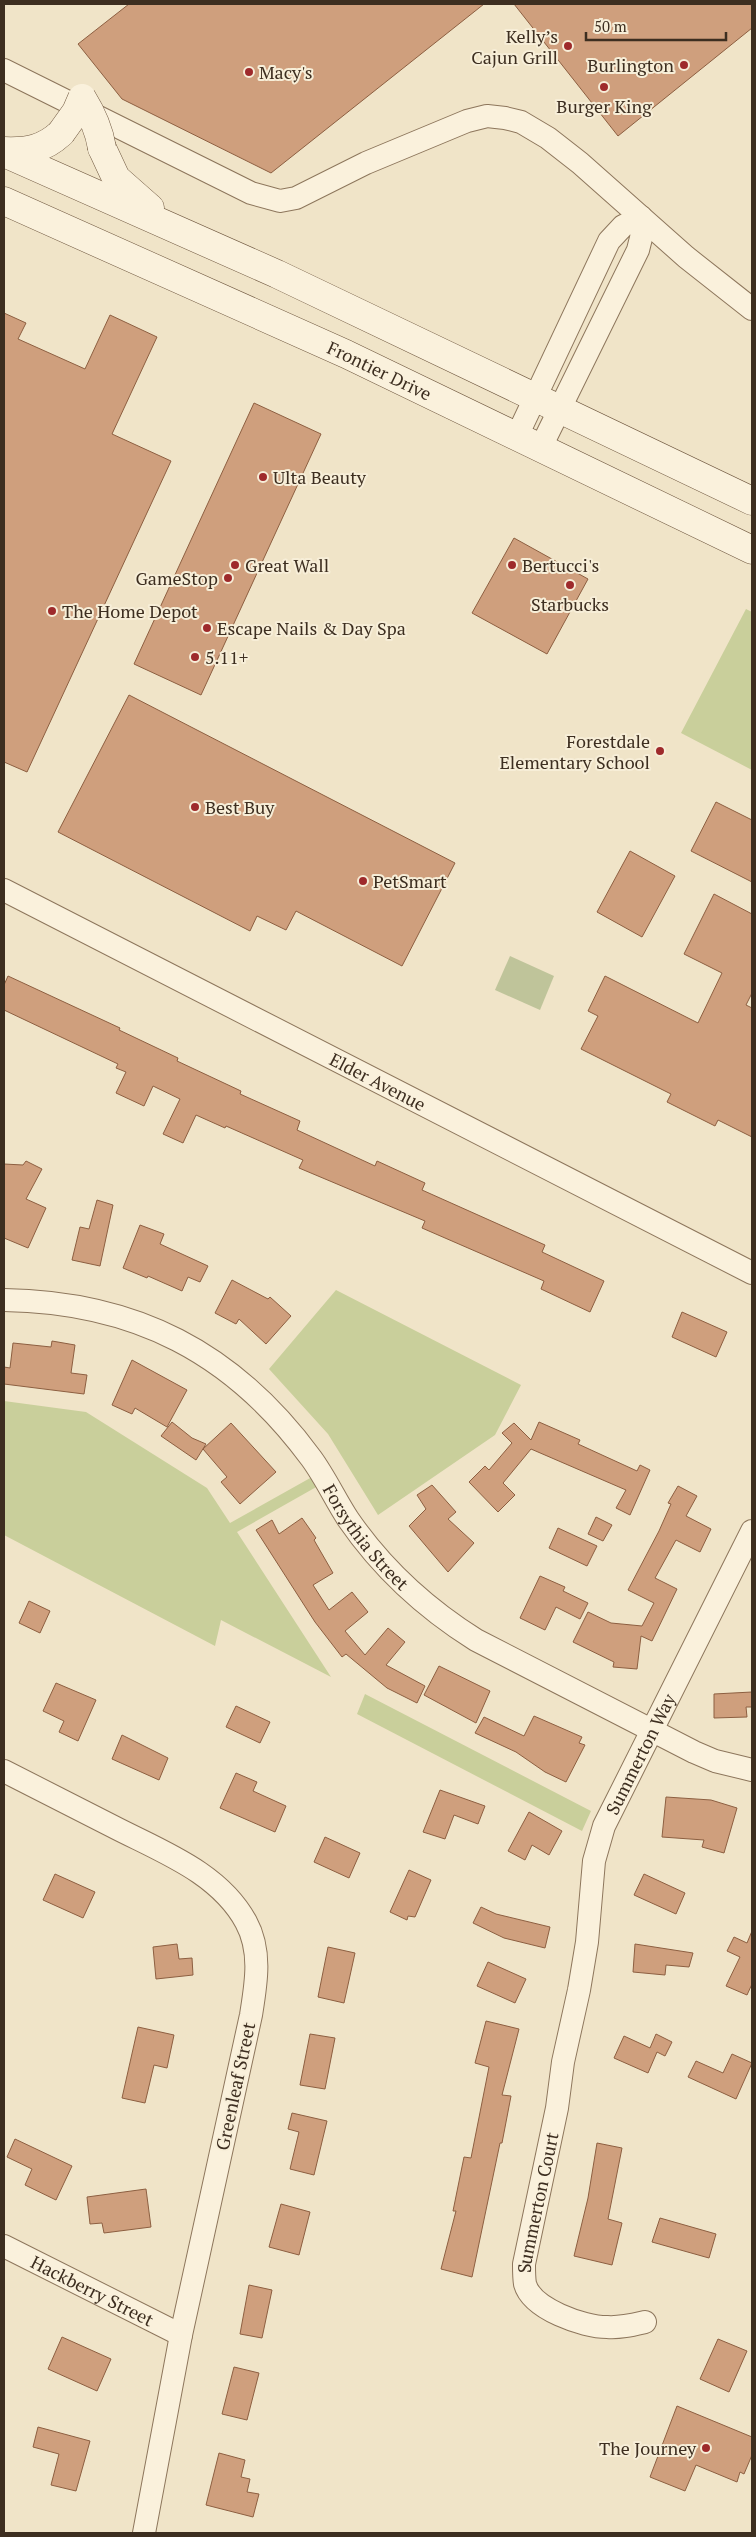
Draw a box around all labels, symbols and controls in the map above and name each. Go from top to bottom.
scale bar [586,10,726,42]
text: 50 m [594,16,627,36]
place label: Kelly’s Cajun Grill [471,24,558,69]
marker: Kelly’s Cajun Grill [562,40,574,52]
place label: Burlington [587,53,674,77]
marker: Burlington [678,59,690,71]
place label: Macy's [259,60,312,84]
marker: Macy's [243,66,255,78]
marker: Burger King [598,81,610,93]
place label: Burger King [556,94,652,118]
street label: Frontier Drive [324,335,436,406]
place label: Ulta Beauty [273,465,367,489]
marker: Ulta Beauty [257,471,269,483]
place label: Great Wall [245,553,329,577]
place label: Bertucci's [522,553,599,577]
marker: Great Wall [229,559,241,571]
marker: Bertucci's [506,559,518,571]
place label: GameStop [135,566,218,590]
marker: GameStop [222,572,234,584]
marker: Starbucks [564,579,576,591]
place label: Starbucks [531,592,609,616]
place label: The Home Depot [62,599,198,623]
marker: The Home Depot [46,605,58,617]
place label: Escape Nails & Day Spa [217,616,406,640]
marker: Escape Nails & Day Spa [201,622,213,634]
place label: 5.11+ [205,645,248,669]
marker: 5.11+ [189,651,201,663]
place label: Forestdale Elementary School [499,729,650,774]
marker: Forestdale Elementary School [654,745,666,757]
place label: Best Buy [205,795,275,819]
marker: Best Buy [189,801,201,813]
place label: PetSmart [373,869,447,893]
marker: PetSmart [357,875,369,887]
street label: Elder Avenue [326,1047,430,1116]
street label: Forsythia Street [318,1480,414,1595]
street label: Summerton Way [600,1688,681,1819]
street label: Greenleaf Street [210,2020,260,2152]
street label: Summerton Court [512,2130,564,2273]
street label: Hackberry Street [27,2250,158,2332]
place label: The Journey [599,2436,697,2460]
marker: The Journey [700,2442,712,2454]

